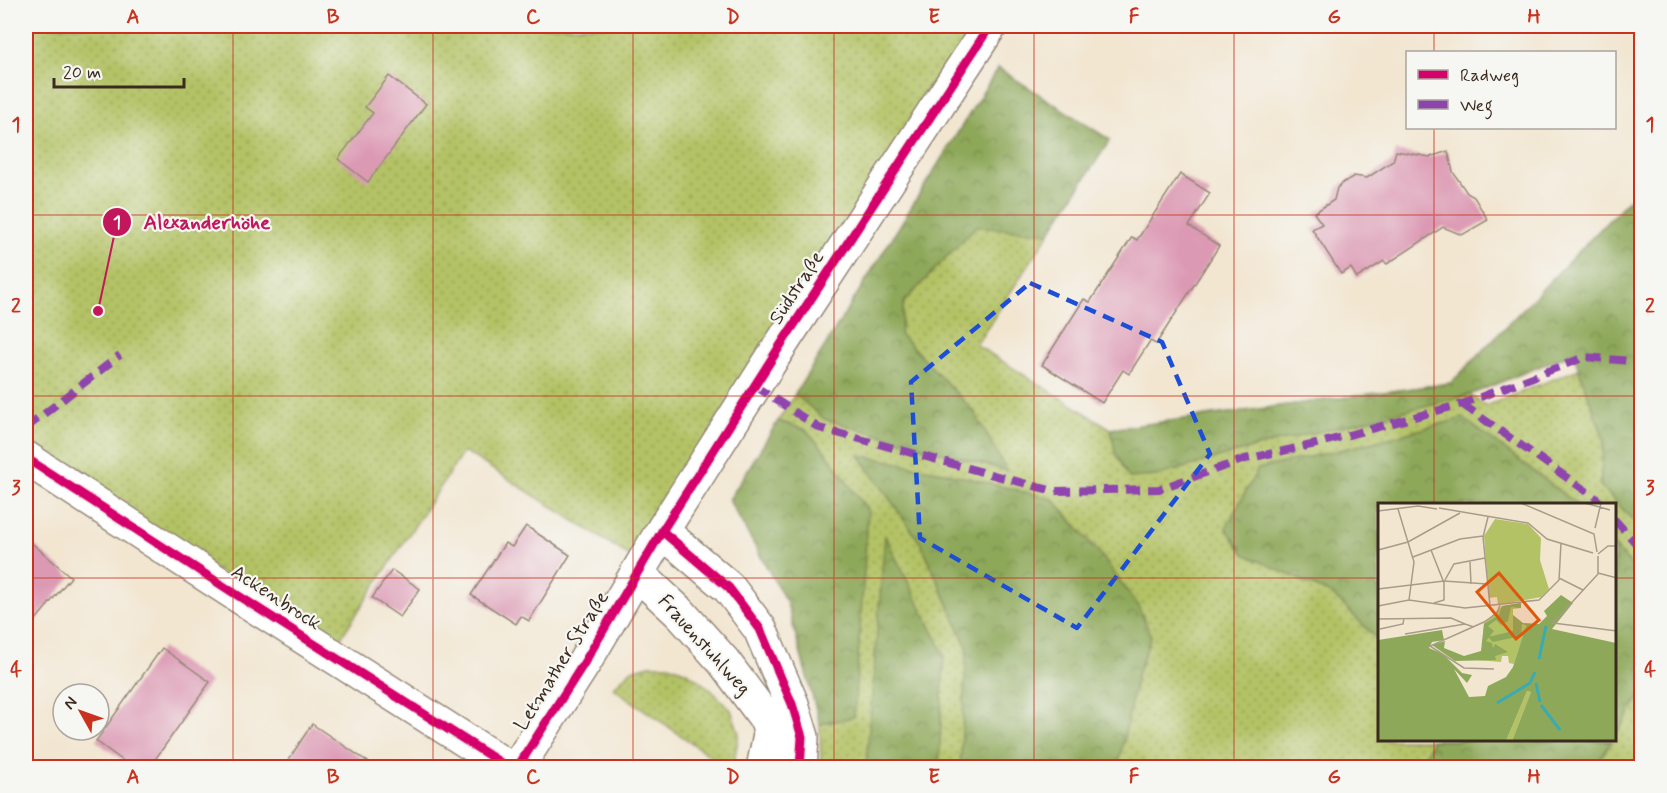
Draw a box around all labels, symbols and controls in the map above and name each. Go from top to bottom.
text: A [126,4,140,31]
text: B [327,4,340,31]
text: C [526,4,541,31]
text: D [726,4,740,31]
text: E [928,4,940,31]
text: F [1129,4,1140,31]
text: G [1327,4,1341,31]
text: H [1527,4,1541,31]
scale bar [54,51,184,89]
legend [1406,51,1616,129]
text: 20 m [63,61,101,85]
text: Radweg [1460,64,1519,88]
text: Weg [1460,94,1493,120]
text: 1 [12,112,20,139]
text: 1 [1646,112,1654,139]
callout: Alexanderhöhe [102,202,283,241]
text: Alexanderhöhe [144,209,271,237]
text: 1 [113,211,121,235]
street label: Südstraße [763,246,831,330]
text: 2 [11,293,21,320]
text: 2 [1645,293,1655,320]
text: 3 [11,475,21,502]
text: 3 [1645,475,1655,502]
inset map [1378,503,1616,742]
street label: Ackenbrock [226,559,326,637]
street label: Letmather Straße [508,586,616,736]
street label: Frauenstuhlweg [651,589,757,701]
text: 4 [10,657,22,684]
text: 4 [1644,657,1656,684]
north arrow [51,682,111,742]
text: N [59,692,82,714]
text: A [126,764,140,791]
text: B [327,764,340,791]
text: C [526,764,541,791]
text: D [726,764,740,791]
text: E [928,764,940,791]
text: F [1129,764,1140,791]
text: G [1327,764,1341,791]
text: H [1527,764,1541,791]

